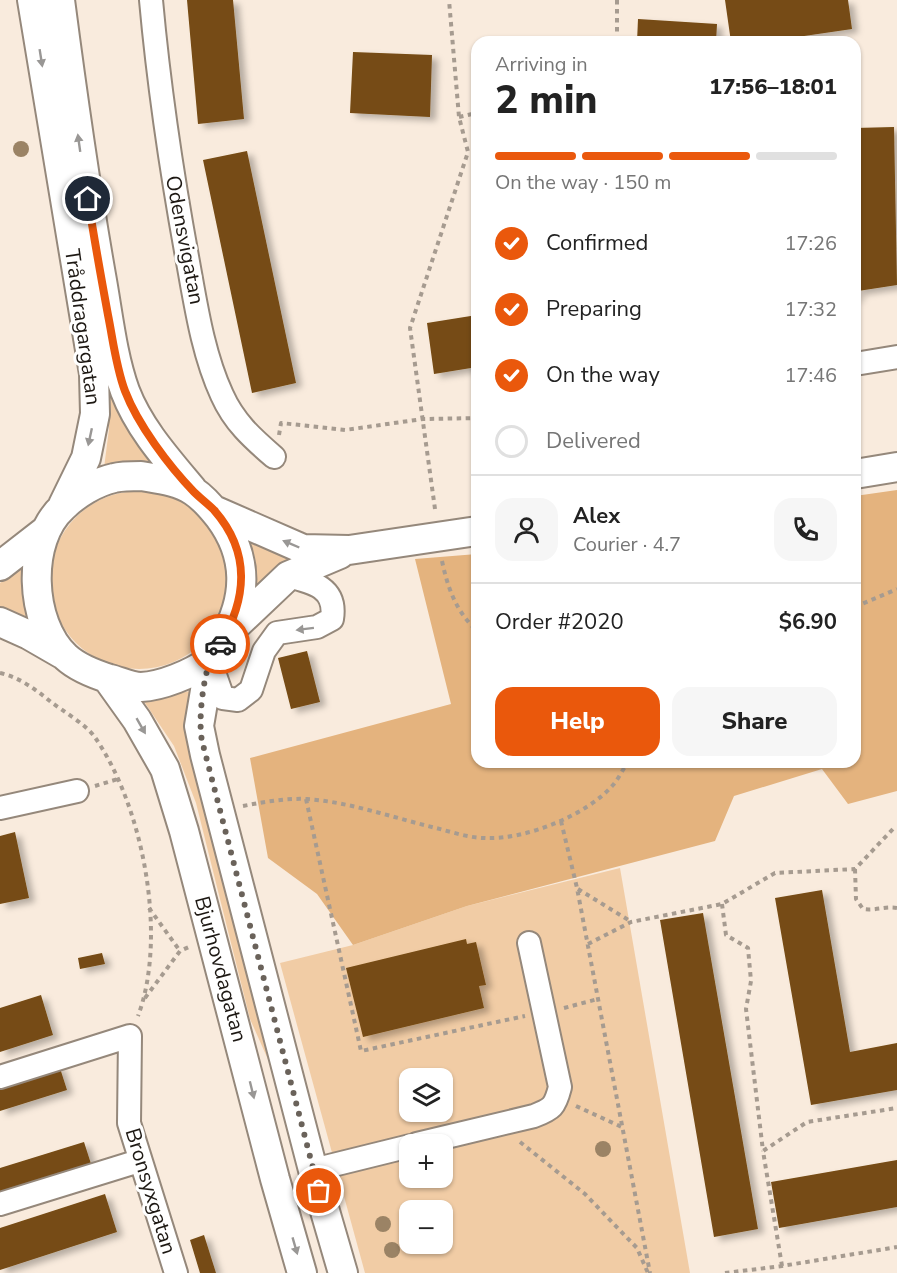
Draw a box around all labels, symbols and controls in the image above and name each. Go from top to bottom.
one-way arrow [37,48,46,67]
text: Arriving in [495,51,588,78]
text: 17:56–18:01 [709,72,837,102]
text: 2 min [495,74,598,127]
one-way arrow [74,134,84,153]
text: On the way · 150 m [495,169,671,196]
pin [62,173,113,224]
street label: Odensvigatan [159,173,211,307]
icon: home [71,182,104,215]
icon: check [495,227,528,260]
text: Confirmed [546,228,648,258]
text: 17:26 [784,230,837,257]
street label: Tråddragargatan [58,247,108,407]
icon: check [495,293,528,326]
text: Preparing [546,294,642,324]
text: 17:32 [784,296,837,323]
icon: check [495,359,528,392]
text: On the way [546,360,660,390]
text: 17:46 [784,362,837,389]
text: Delivered [546,426,641,456]
one-way arrow [85,428,94,447]
button: person [495,498,558,561]
button: phone [774,498,837,561]
text: Alex [573,501,620,531]
text: Courier · 4.7 [573,531,681,558]
one-way arrow [282,539,300,548]
text: Order #2020 [495,607,624,637]
text: $6.90 [779,607,837,637]
courier [190,614,250,674]
one-way arrow [296,624,315,634]
icon: car [204,628,237,661]
button: Help [495,687,660,756]
button: Share [672,687,837,756]
one-way arrow [135,718,146,734]
street label: Bjurhovdagatan [188,893,254,1045]
map controls [399,1068,453,1254]
button: layers [399,1068,453,1122]
one-way arrow [248,1081,258,1099]
street label: Bronsyxgatan [119,1125,183,1257]
button: + [399,1134,453,1188]
pin [293,1165,344,1216]
icon: bag [302,1174,335,1207]
button: − [399,1200,453,1254]
one-way arrow [290,1237,300,1255]

